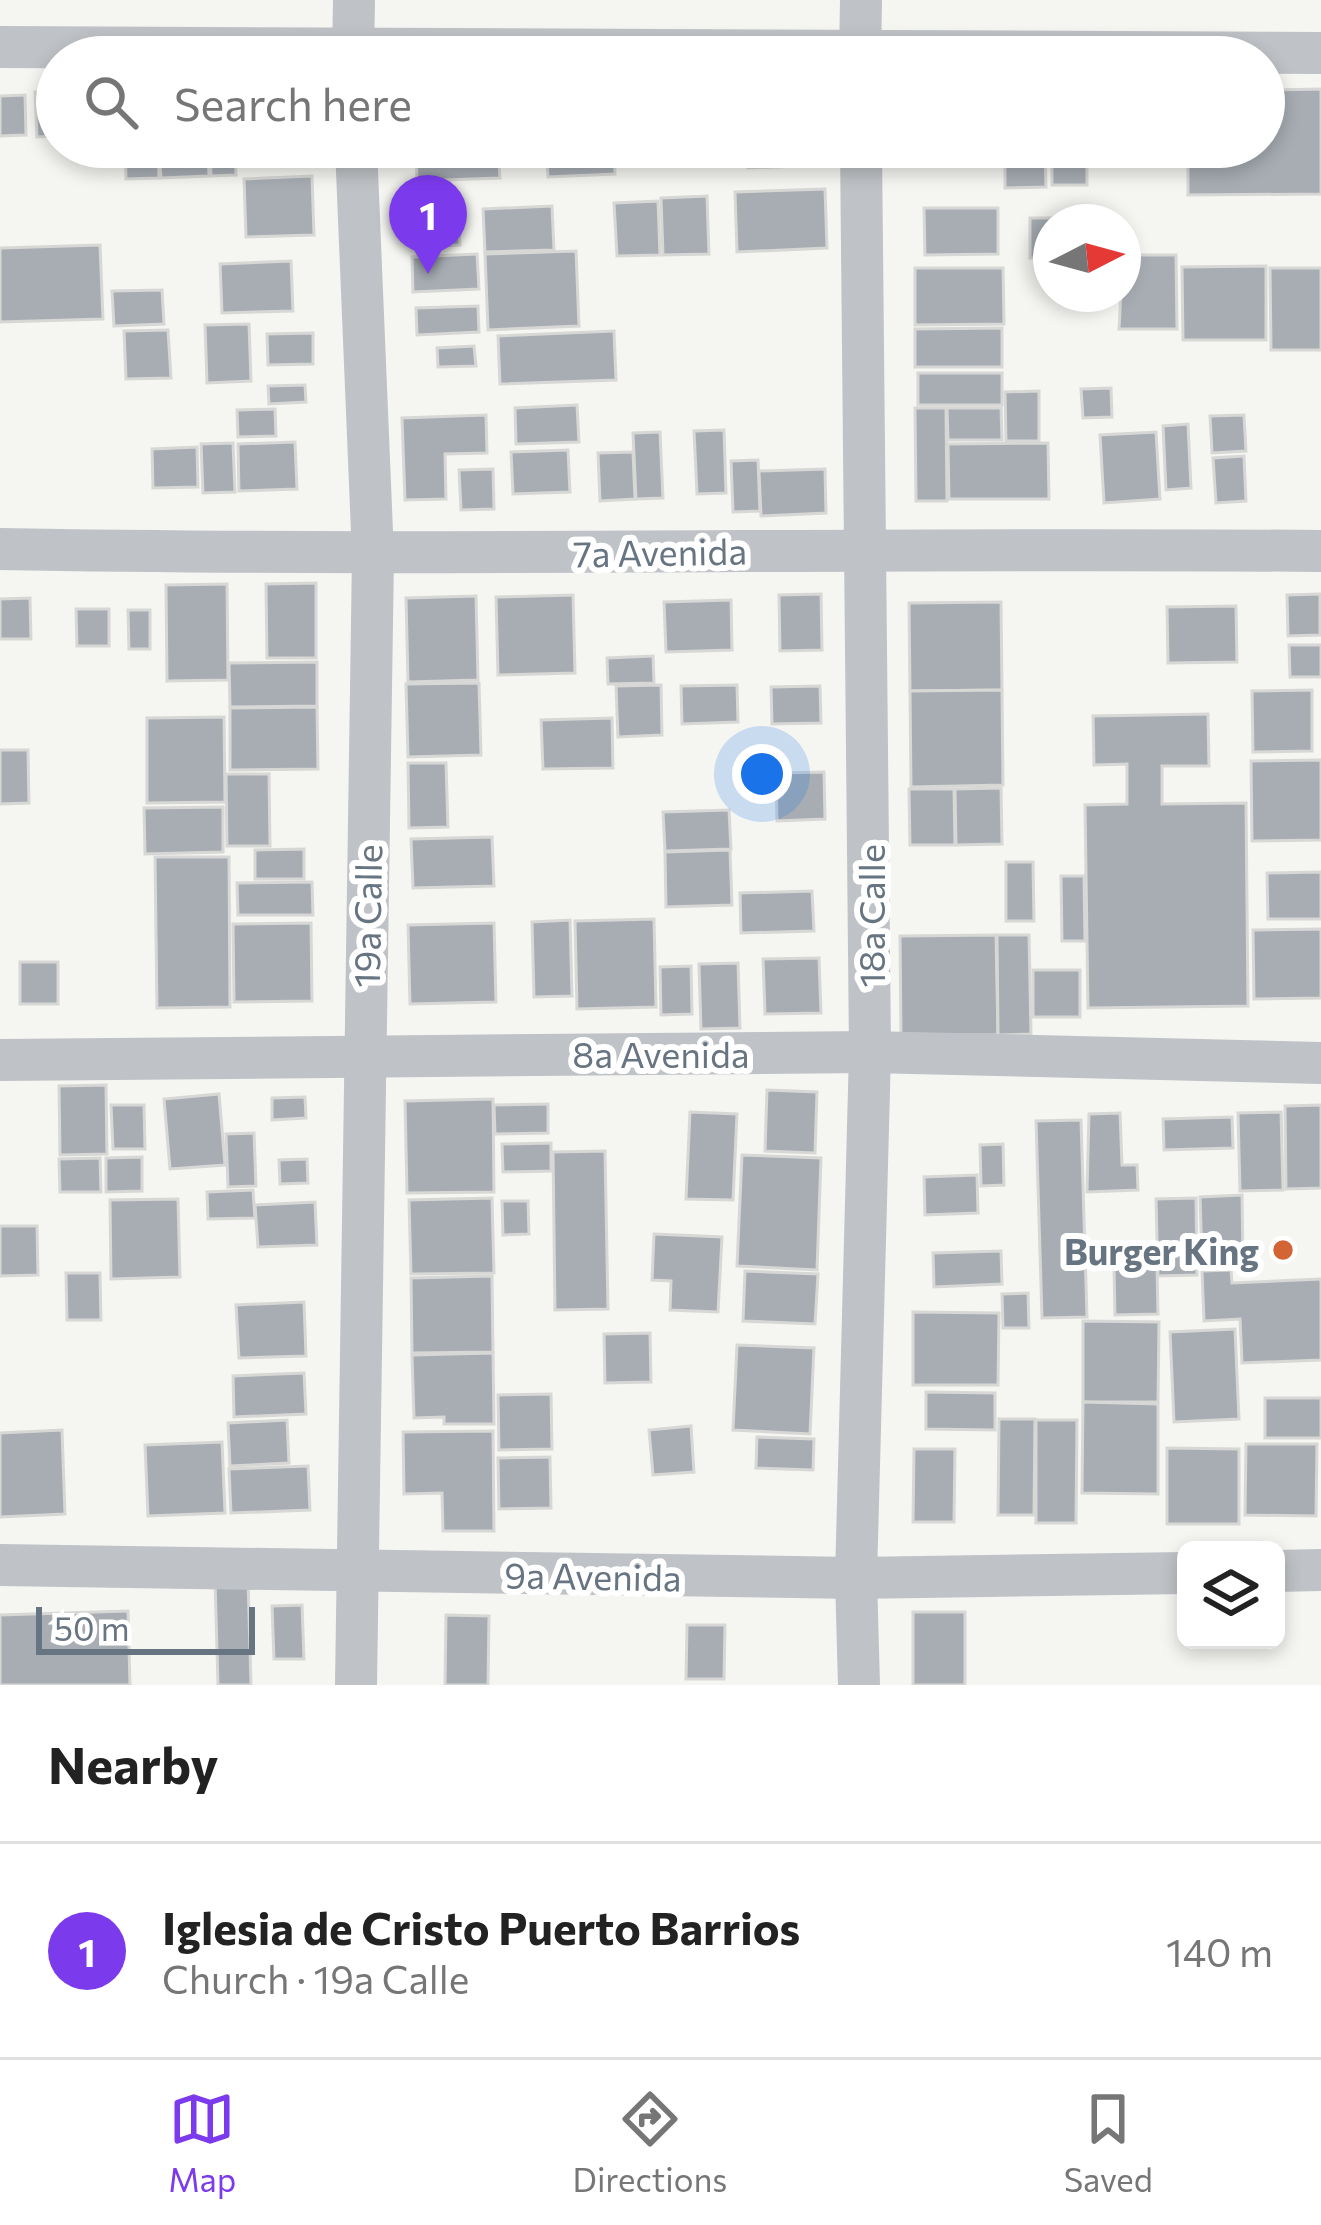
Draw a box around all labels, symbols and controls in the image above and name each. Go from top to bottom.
search box [36,36,1285,168]
icon: search [78,69,144,135]
text: Search here [174,75,412,130]
pin: 1 [389,175,467,274]
north arrow [1033,204,1141,312]
street label: 7a Avenida [573,527,747,575]
your location [732,744,792,804]
street label: 19a Calle [343,844,389,988]
street label: 18a Calle [848,844,892,988]
street label: 8a Avenida [572,1031,750,1075]
place label: Burger King [1064,1228,1259,1272]
marker: Burger King [1270,1237,1296,1263]
map controls [1177,1541,1285,1649]
button: layers [1177,1541,1285,1649]
street label: 9a Avenida [504,1551,682,1599]
scale bar [36,1601,255,1654]
text: 50 m [54,1607,130,1648]
text: Nearby [48,1732,218,1795]
text: Iglesia de Cristo Puerto Barrios [162,1899,800,1954]
text: 1 [78,1927,96,1975]
text: 140 m [1166,1927,1273,1975]
text: Church · 19a Calle [162,1954,469,2002]
tab: Map [168,2086,236,2199]
tab: Directions [573,2086,727,2199]
tab: Saved [1064,2086,1153,2199]

